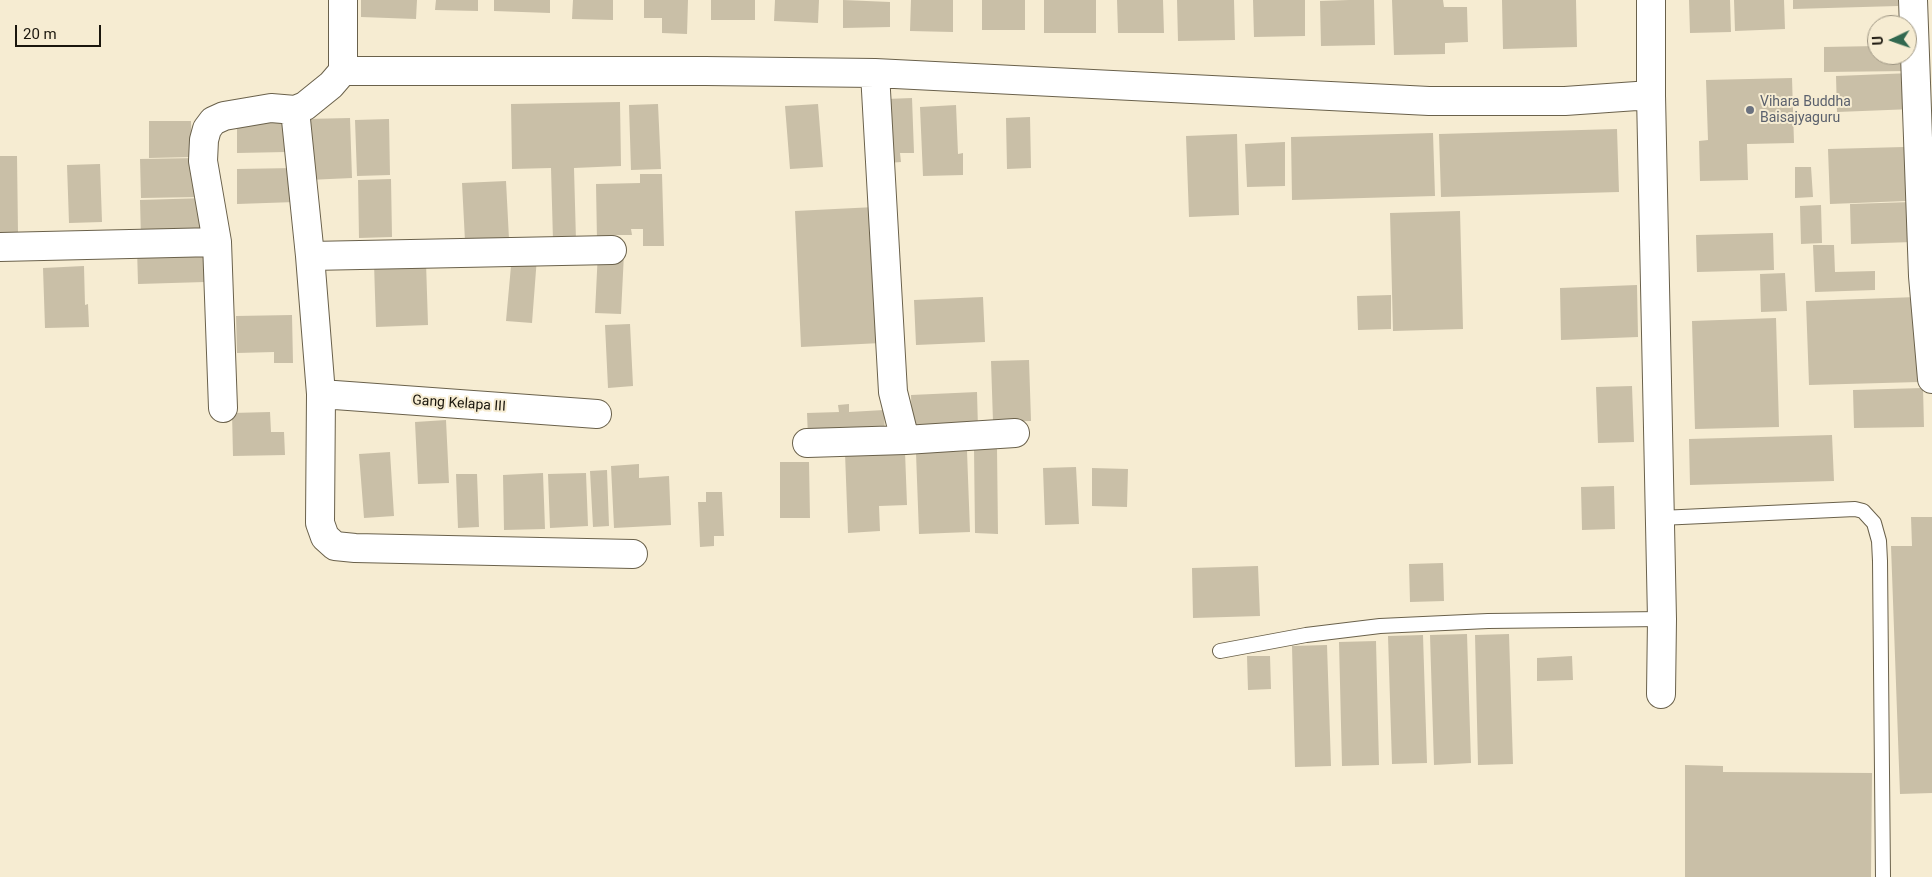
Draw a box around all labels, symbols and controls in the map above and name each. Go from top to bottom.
scale bar [18,15,104,47]
north arrow [1867,15,1917,65]
text: 20 m [23,25,57,43]
text: U [1870,36,1886,46]
place label: Vihara Buddha Baisajyaguru [1760,94,1851,126]
marker: Vihara Buddha Baisajyaguru [1744,104,1756,116]
street label: Gang Kelapa III [412,392,506,416]

